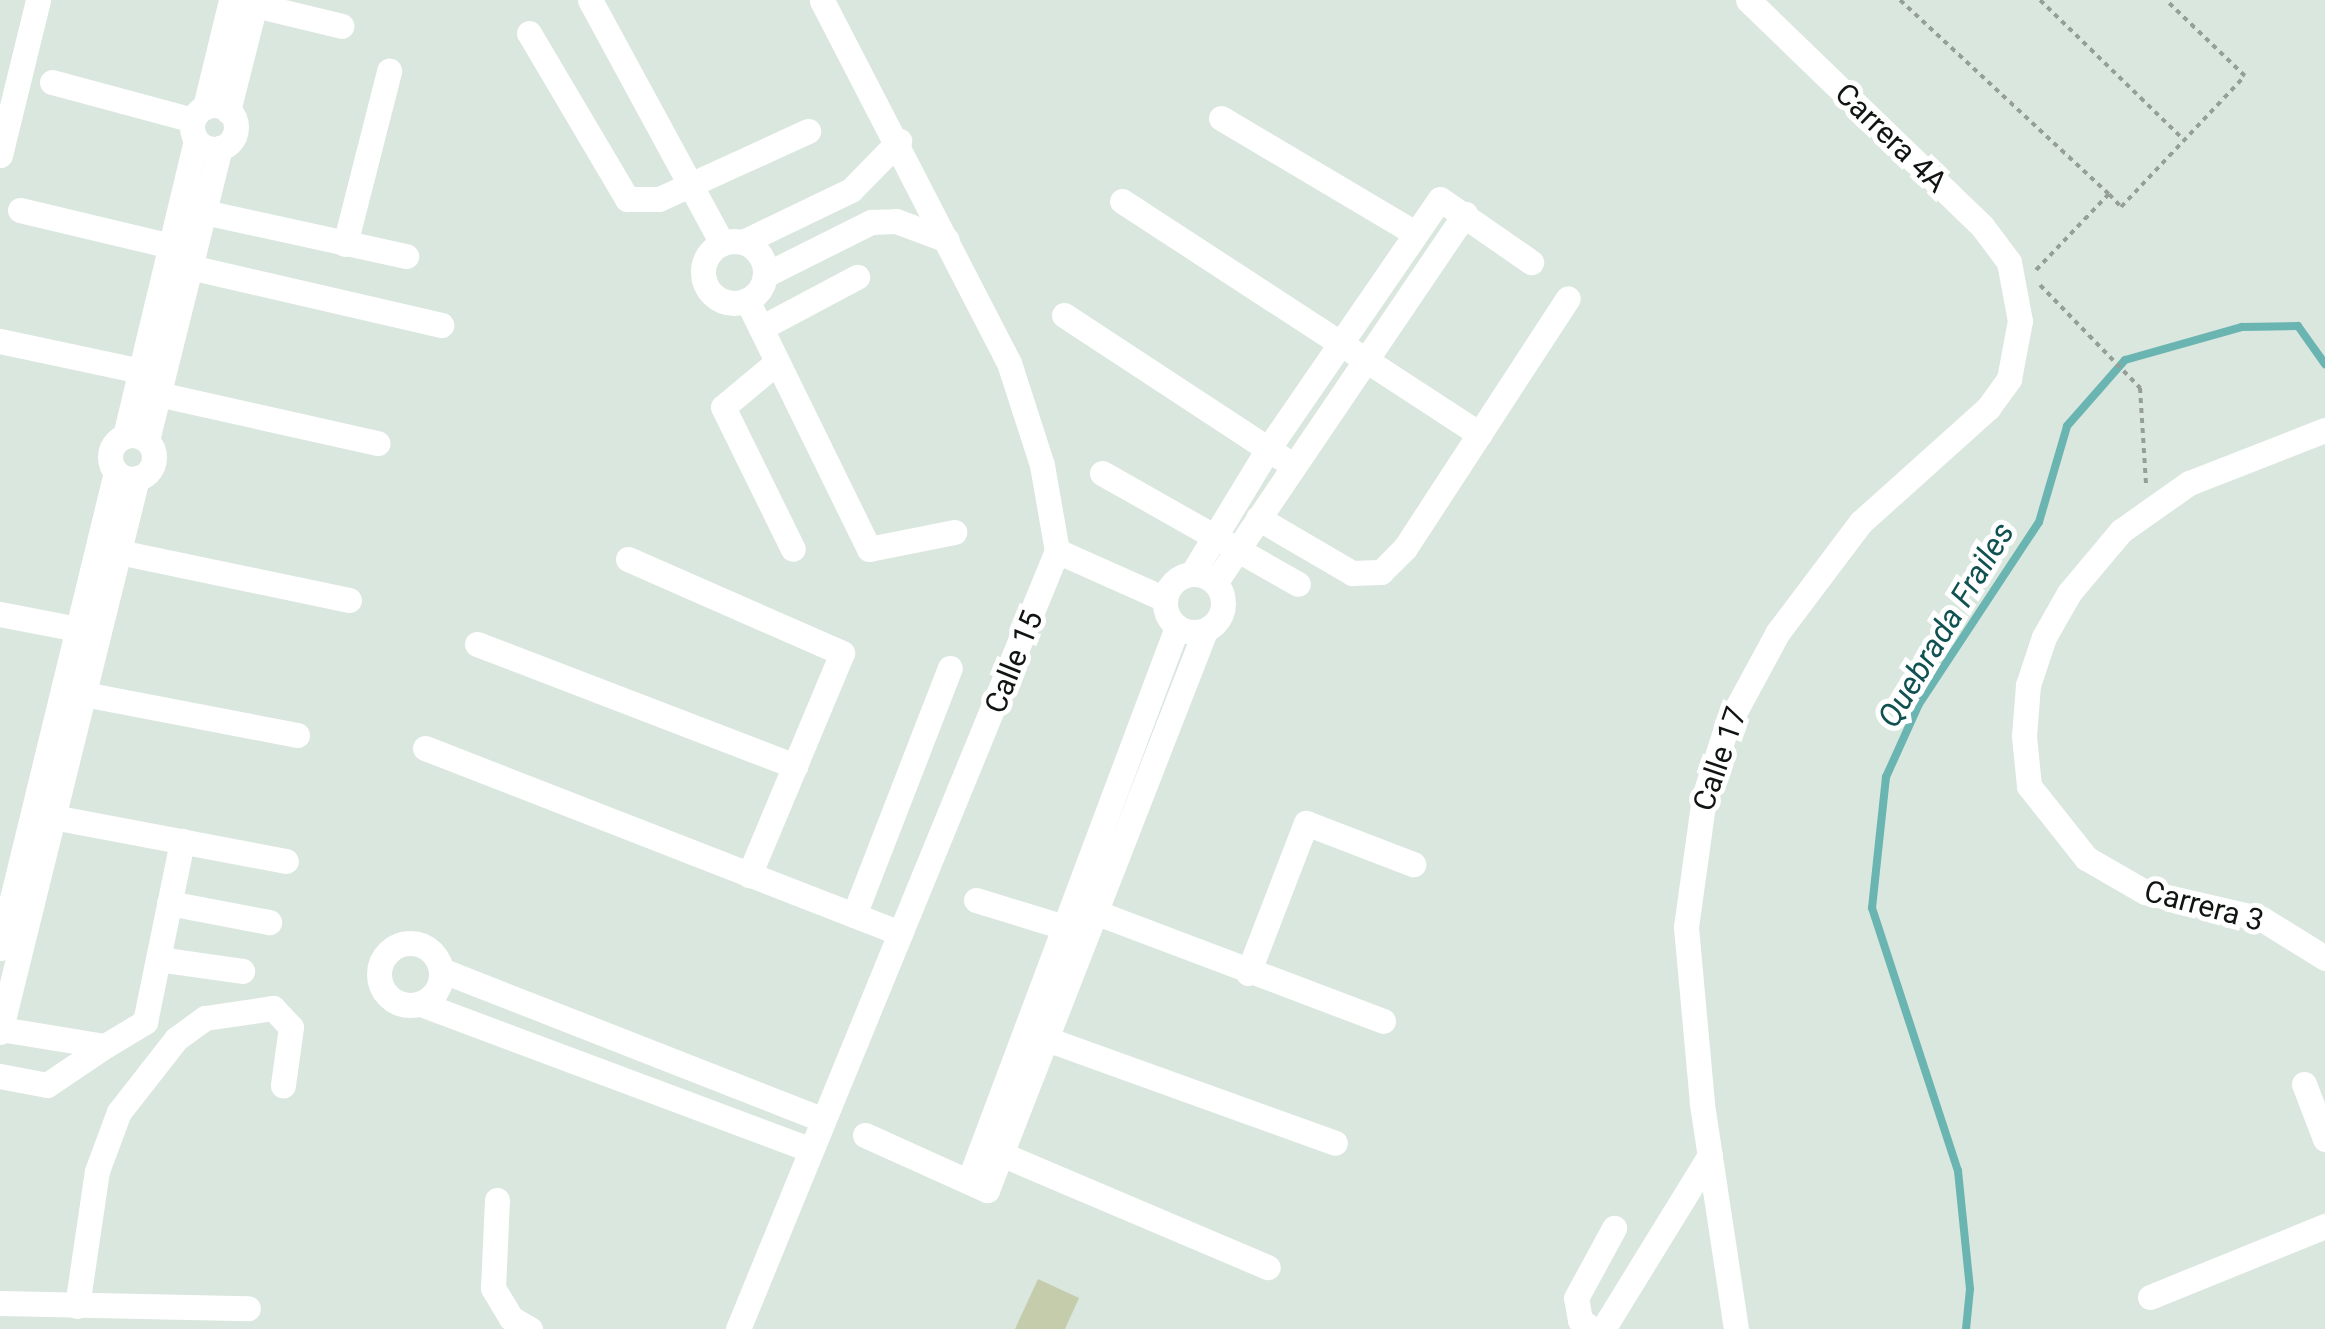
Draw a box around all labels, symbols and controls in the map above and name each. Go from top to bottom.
street label: Carrera 4A [1828,76,1954,200]
water label: Quebrada Frailes [1870,515,2022,735]
street label: Calle 15 [977,605,1051,719]
street label: Calle 17 [1685,702,1755,816]
street label: Carrera 3 [2140,873,2268,939]

